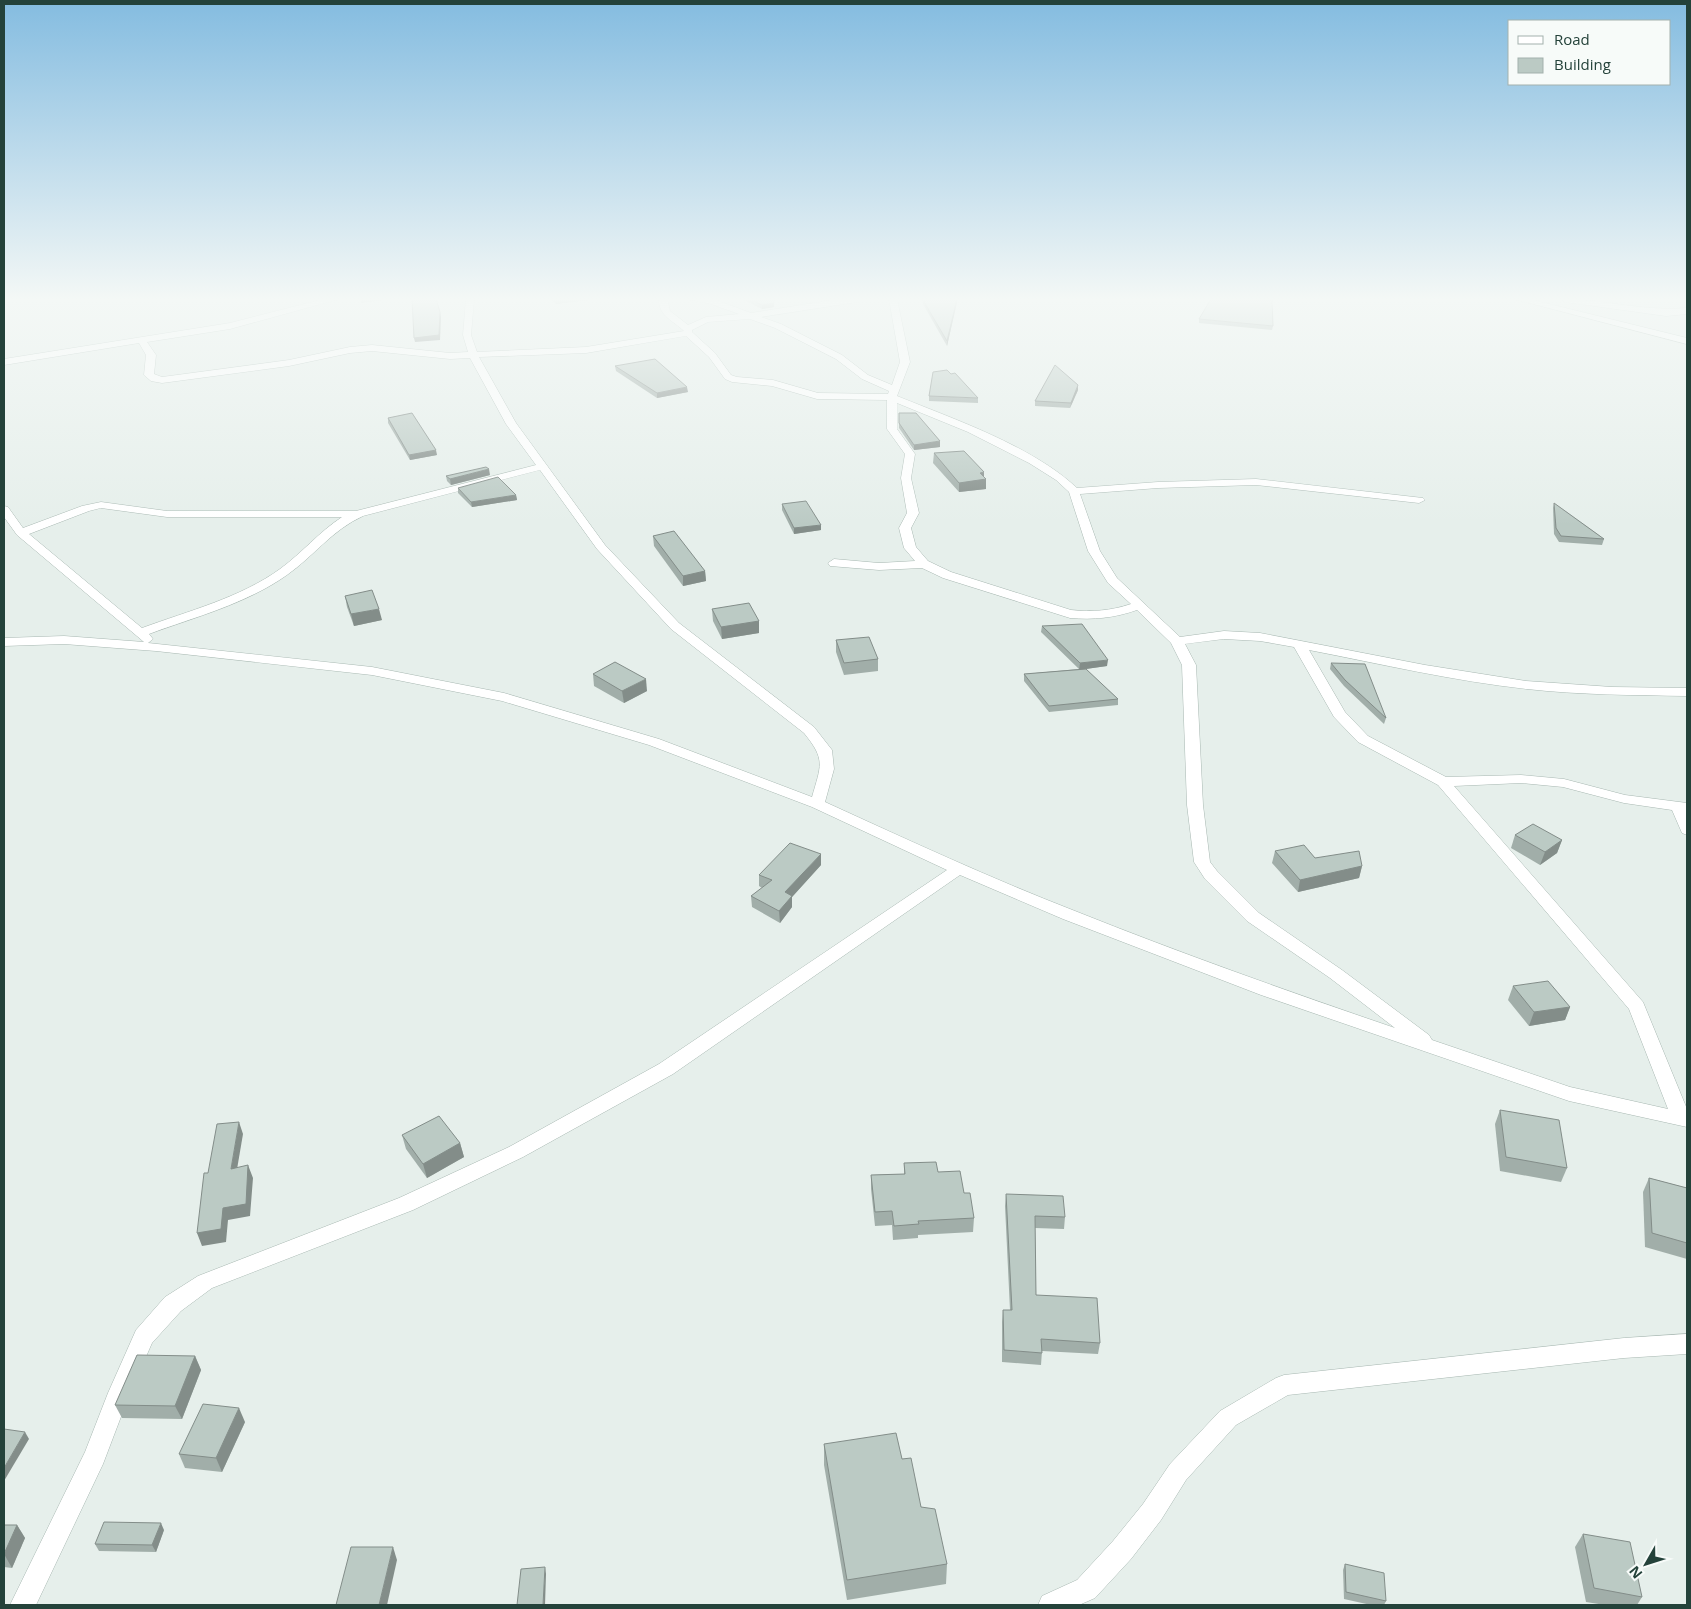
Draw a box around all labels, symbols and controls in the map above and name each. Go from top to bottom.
legend [1508,20,1671,85]
text: Road [1554,29,1590,49]
text: Building [1554,54,1611,74]
north arrow [1621,1539,1671,1589]
text: N [1625,1562,1646,1583]

